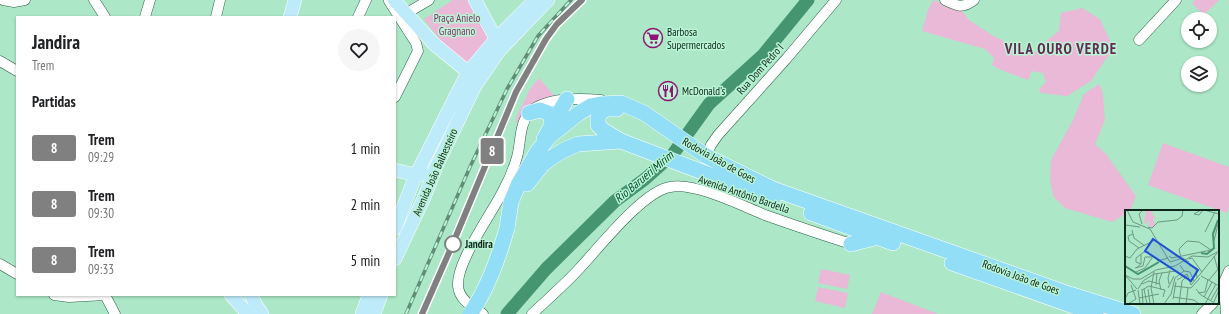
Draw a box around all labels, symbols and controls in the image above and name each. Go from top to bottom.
park label: Praça Anielo Gragnano [434,11,481,38]
map controls [1181,12,1217,92]
button: locate [1181,12,1217,48]
place label: Barbosa Supermercados [667,25,725,52]
supermarket icon: Barbosa Supermercados [642,27,664,49]
button: heart [338,29,380,71]
text: Jandira [32,30,80,54]
district label: VILA OURO VERDE [1004,39,1117,58]
street label: Rua Dom Pedro I [734,41,786,97]
button: layers [1181,56,1217,92]
text: Trem [32,57,54,74]
restaurant icon: McDonald's [657,80,679,102]
place label: McDonald's [682,84,725,98]
text: Partidas [32,92,76,111]
street label: Avenida João Balhesteiro [409,126,461,218]
text: Trem [88,130,115,149]
street label: Rodovia João de Goes [680,134,758,186]
line badge: 8 [479,138,505,164]
text: 8 [51,139,57,157]
text: 1 min [350,139,380,158]
text: 8 [489,142,495,160]
water label: Rio Barueri Mirim [611,147,677,206]
text: 09:29 [88,149,114,166]
street label: Avenida Antônio Bardella [697,172,791,216]
text: Trem [88,186,115,205]
text: 8 [51,195,57,213]
text: 2 min [350,195,380,214]
text: 09:30 [88,205,114,222]
inset map [1125,210,1219,304]
marker: Jandira [444,235,462,253]
place label: Jandira [464,237,493,251]
text: Trem [88,242,115,261]
text: 8 [51,251,57,269]
text: 5 min [350,251,380,270]
street label: Rodovia João de Goes [980,257,1062,298]
text: 09:33 [88,261,114,278]

